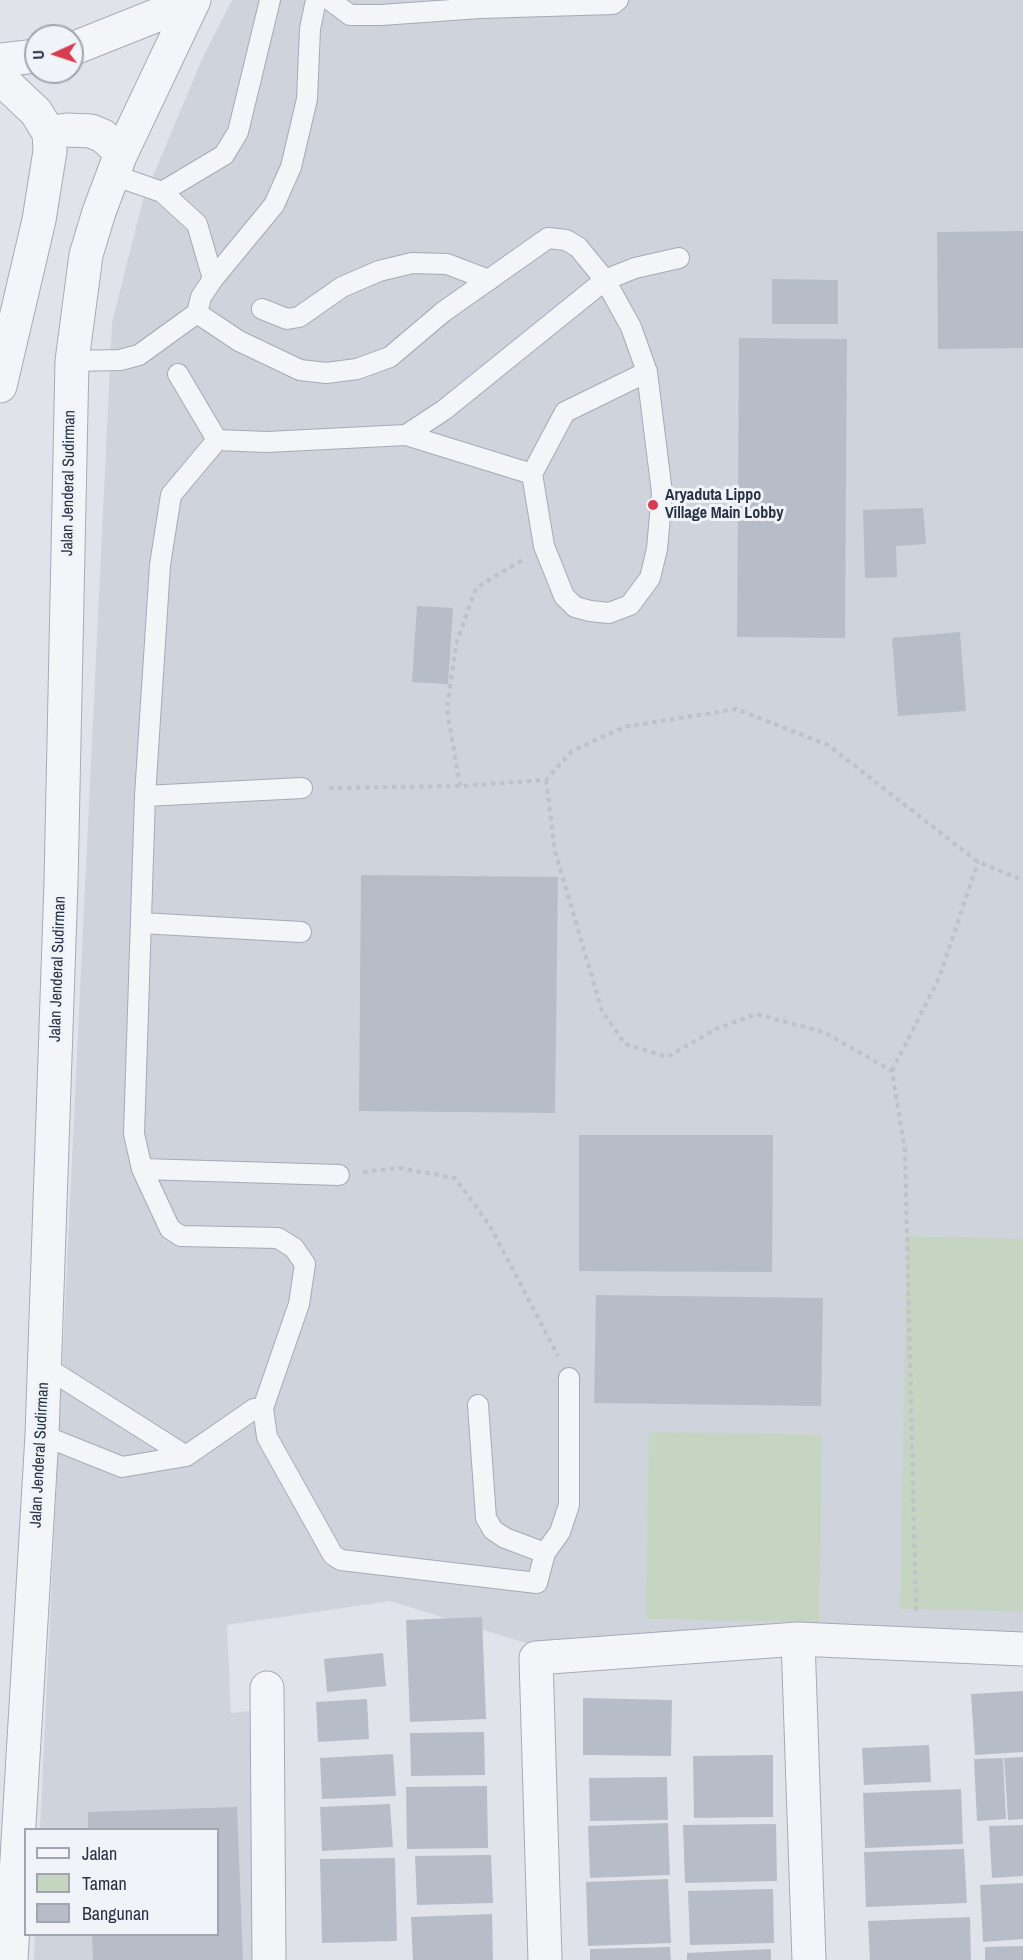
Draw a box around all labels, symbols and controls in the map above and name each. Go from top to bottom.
north arrow [24,24,84,84]
text: U [27,50,49,60]
street label: Jalan Jenderal Sudirman [58,410,80,556]
place label: Aryaduta Lippo Village Main Lobby [665,486,784,524]
marker: Aryaduta Lippo Village Main Lobby [646,498,660,512]
street label: Jalan Jenderal Sudirman [46,896,70,1042]
street label: Jalan Jenderal Sudirman [27,1382,53,1528]
legend [24,1828,219,1936]
text: Jalan [82,1841,117,1866]
text: Taman [82,1871,127,1896]
text: Bangunan [82,1901,149,1926]

